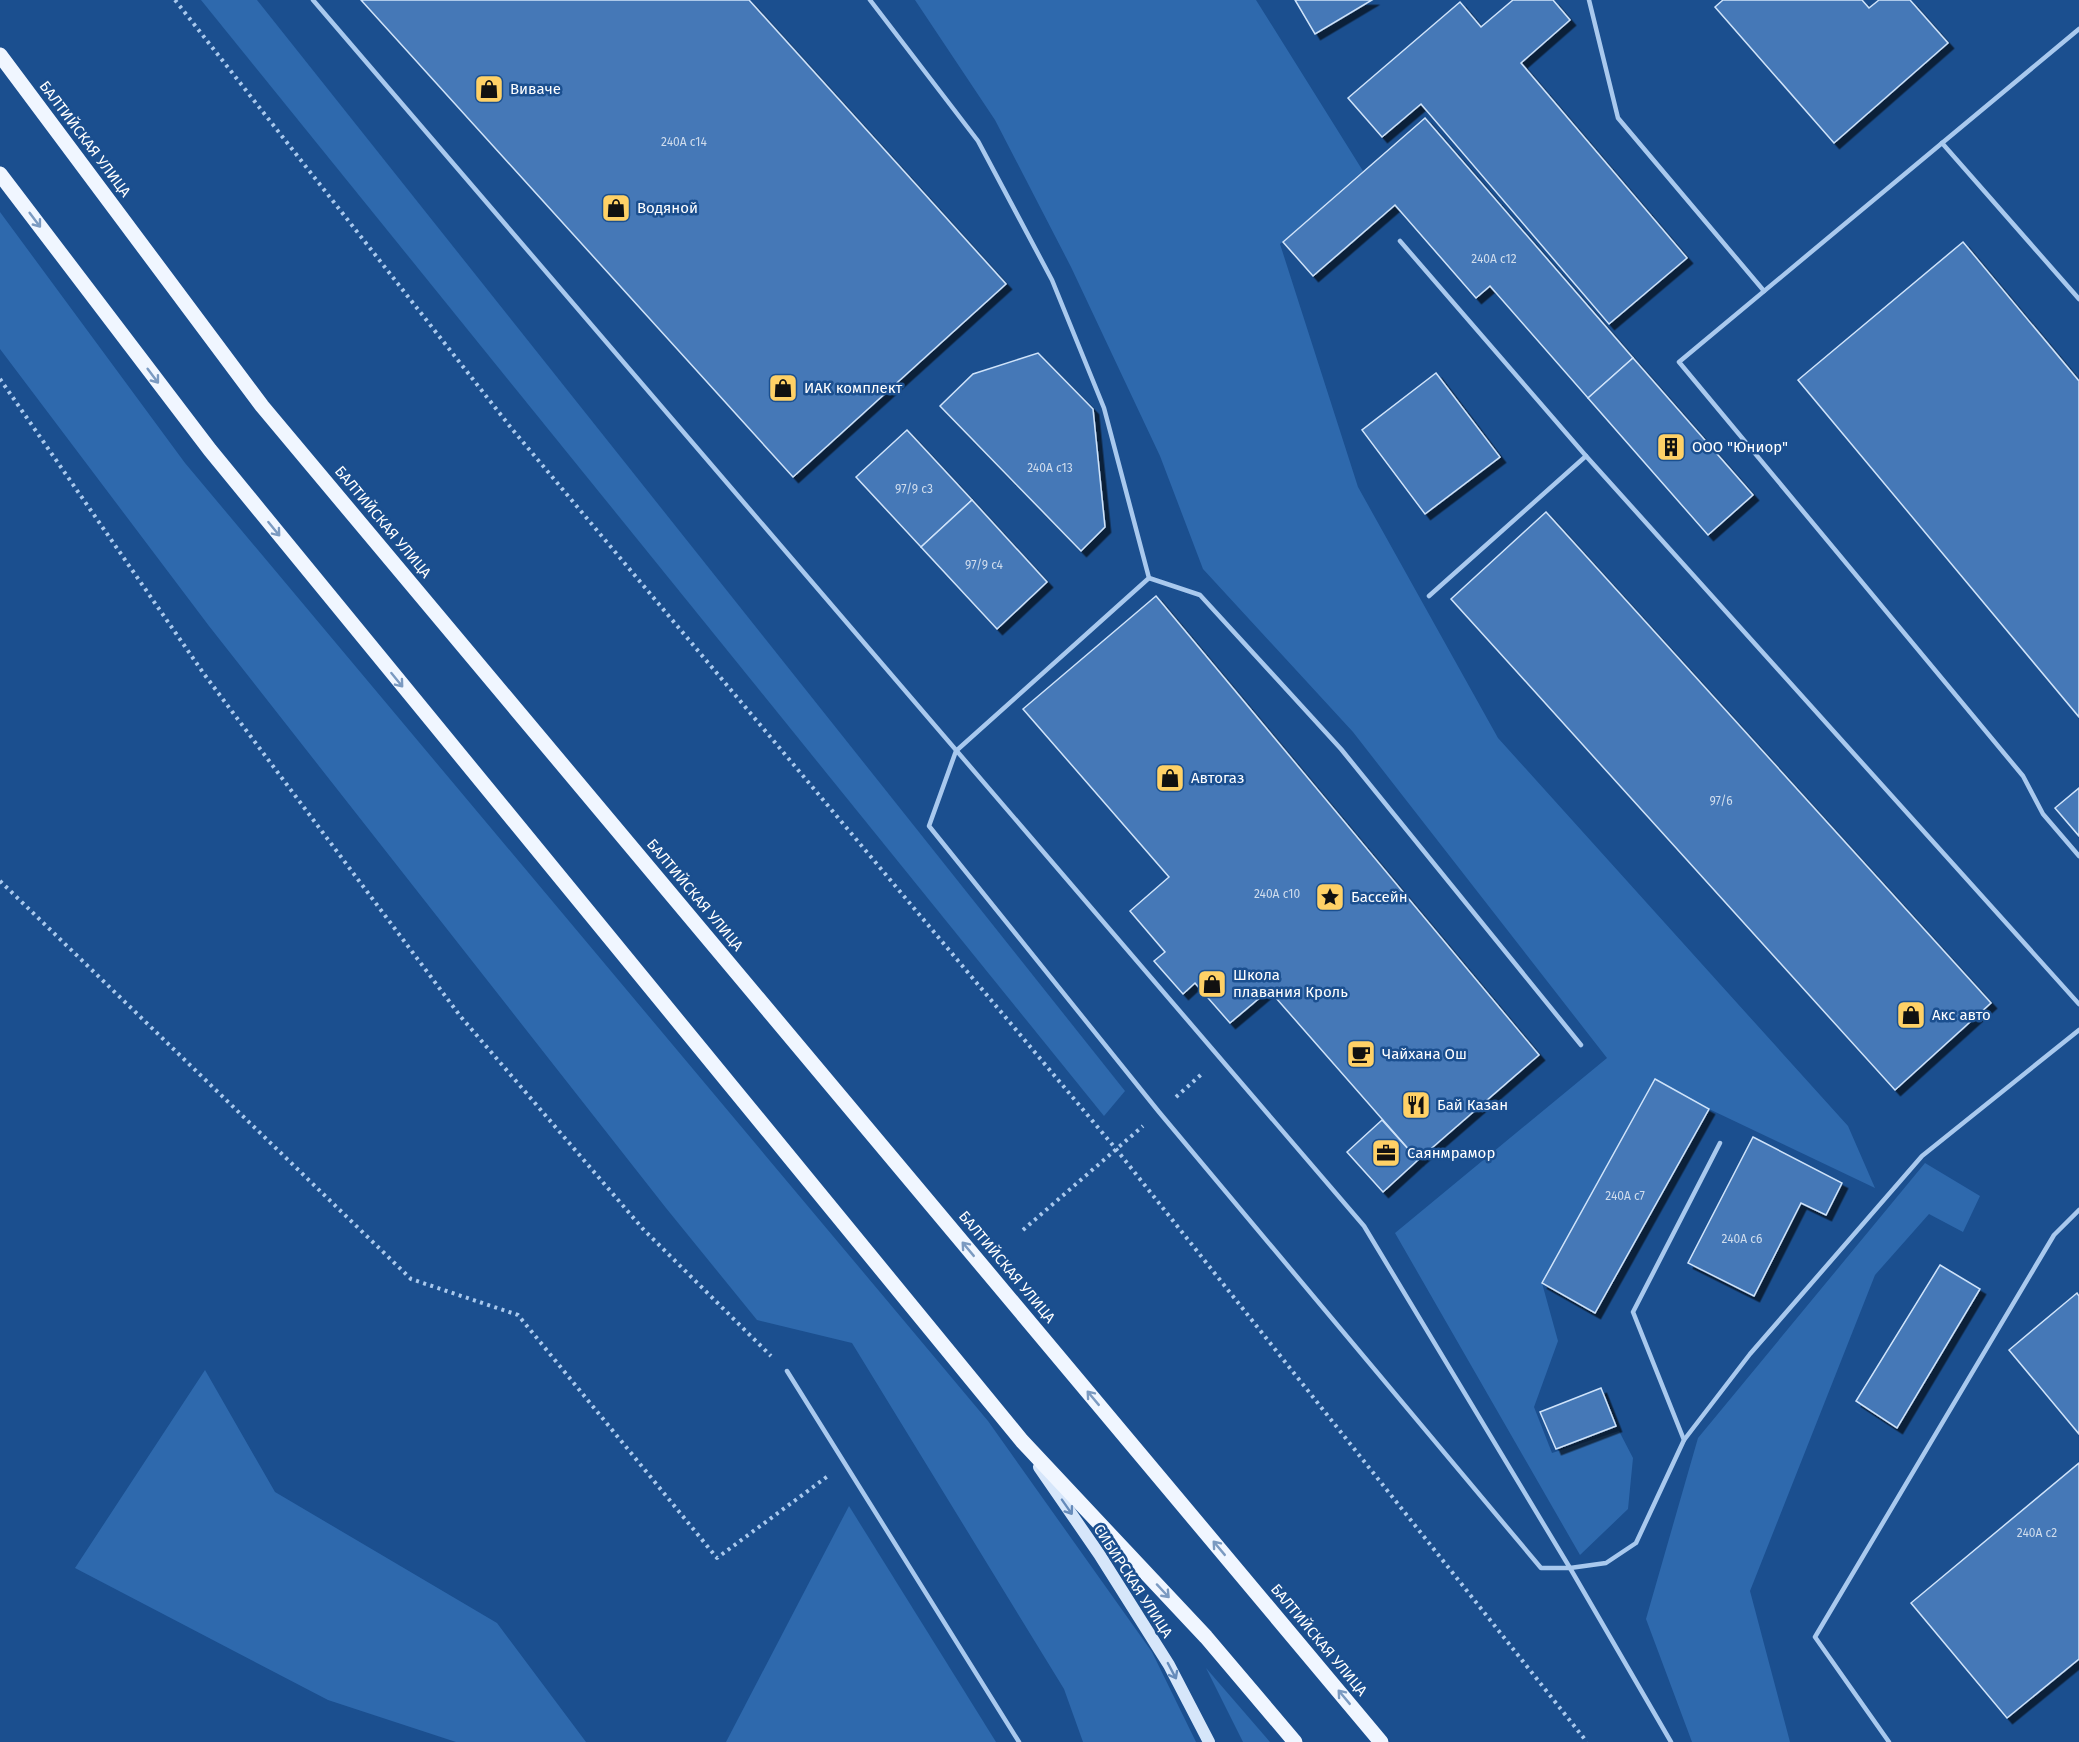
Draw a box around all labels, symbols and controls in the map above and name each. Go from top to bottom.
shop icon: Виваче [473,73,505,105]
street label: БАЛТИЙСКАЯ УЛИЦА [35,77,135,201]
place label: Виваче [510,80,561,98]
house number: 240А с14 [661,135,708,149]
shop icon: Водяной [600,192,632,224]
place label: Водяной [637,199,698,217]
one-way arrow [29,212,42,228]
house number: 240А с12 [1471,252,1517,266]
one-way arrow [147,367,159,383]
shop icon: ИАК комплект [767,372,799,404]
place label: ИАК комплект [804,379,903,397]
building icon: ООО "Юниор" [1655,431,1687,463]
place label: ООО "Юниор" [1692,438,1788,456]
house number: 240А с13 [1027,461,1073,475]
street label: БАЛТИЙСКАЯ УЛИЦА [331,462,435,582]
house number: 97/9 с3 [895,482,933,496]
one-way arrow [267,521,280,537]
house number: 97/9 с4 [965,558,1004,572]
one-way arrow [391,671,404,687]
shop icon: Автогаз [1154,762,1186,794]
place label: Автогаз [1191,769,1244,787]
house number: 97/6 [1709,794,1733,808]
street label: БАЛТИЙСКАЯ УЛИЦА [643,835,747,955]
place icon: Бассейн [1314,881,1346,913]
house number: 240А с10 [1254,887,1300,901]
place label: Бассейн [1351,888,1408,906]
place label: Школа плавания Кроль [1233,966,1348,1001]
shop icon: Школа плавания Кроль [1196,968,1228,1000]
shop icon: Акс авто [1895,999,1927,1031]
place label: Акс авто [1932,1006,1991,1024]
cafe icon: Чайхана Ош [1345,1038,1377,1070]
place label: Чайхана Ош [1382,1045,1467,1063]
restaurant icon: Бай Казан [1400,1089,1432,1121]
place label: Бай Казан [1437,1096,1508,1114]
office icon: Саянмрамор [1370,1137,1402,1169]
place label: Саянмрамор [1407,1144,1495,1162]
house number: 240А с7 [1605,1189,1645,1203]
street label: БАЛТИЙСКАЯ УЛИЦА [955,1207,1059,1327]
house number: 240А с6 [1722,1232,1762,1246]
one-way arrow [961,1242,975,1257]
one-way arrow [1087,1390,1100,1406]
one-way arrow [1061,1498,1073,1515]
street label: СИБИРСКАЯ УЛИЦА [1090,1521,1177,1641]
house number: 240А с2 [2017,1526,2057,1540]
one-way arrow [1212,1540,1225,1556]
street label: БАЛТИЙСКАЯ УЛИЦА [1267,1580,1371,1700]
one-way arrow [1156,1583,1170,1598]
one-way arrow [1166,1662,1178,1679]
one-way arrow [1337,1690,1351,1705]

